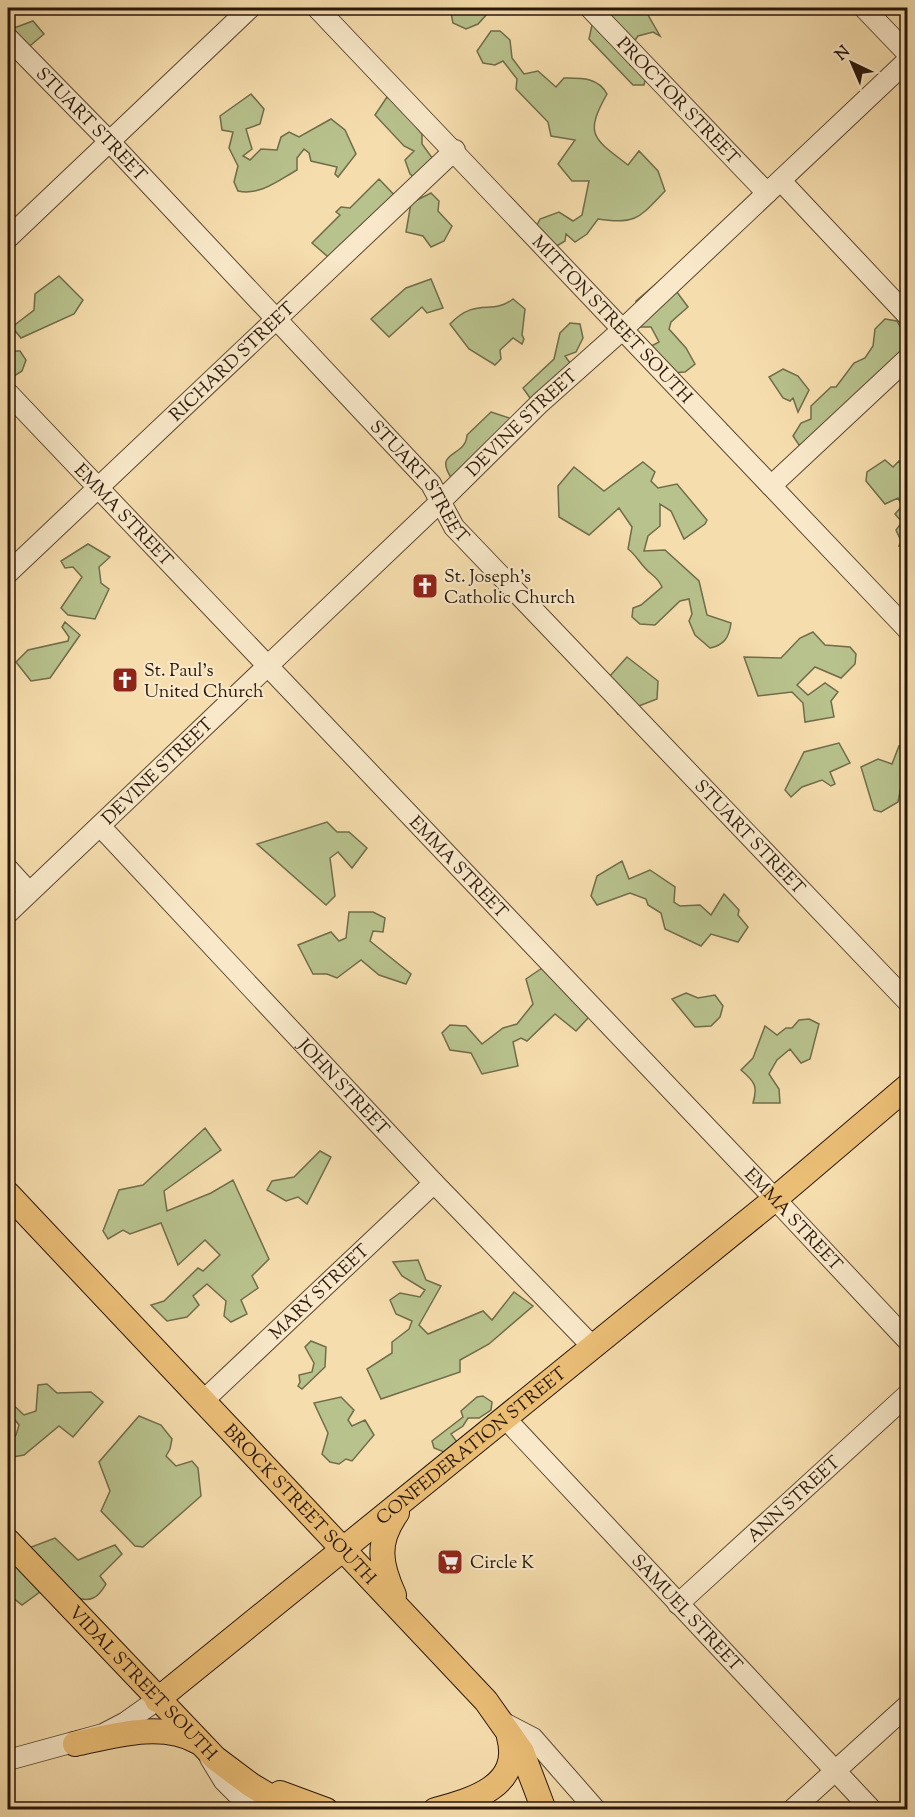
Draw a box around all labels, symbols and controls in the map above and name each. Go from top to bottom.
street label: PROCTOR STREET [610,32,745,172]
north arrow [822,33,882,93]
text: N [831,41,856,67]
street label: STUART STREET [29,62,152,189]
street label: MITTON STREET SOUTH [525,230,697,410]
street label: RICHARD STREET [165,297,302,429]
street label: DEVINE STREET [461,364,584,484]
street label: STUART STREET [363,415,474,550]
street label: EMMA STREET [67,459,178,574]
place label: St. Joseph's Catholic Church [444,565,576,612]
church icon: St. Joseph's Catholic Church [410,571,440,601]
place label: St. Paul's United Church [144,659,264,706]
church icon: St. Paul's United Church [110,665,140,695]
street label: DEVINE STREET [97,713,220,832]
street label: STUART STREET [687,775,810,902]
street label: EMMA STREET [402,811,513,926]
street label: JOHN STREET [290,1033,394,1142]
street label: EMMA STREET [737,1163,847,1278]
street label: MARY STREET [264,1239,376,1347]
street label: CONFEDERATION STREET [371,1362,573,1532]
street label: BROCK STREET SOUTH [216,1419,381,1592]
street label: ANN STREET [742,1451,847,1550]
supermarket icon: Circle K [435,1547,465,1577]
street label: SAMUEL STREET [624,1549,748,1679]
place label: Circle K [470,1551,534,1577]
street label: VIDAL STREET SOUTH [62,1601,222,1767]

